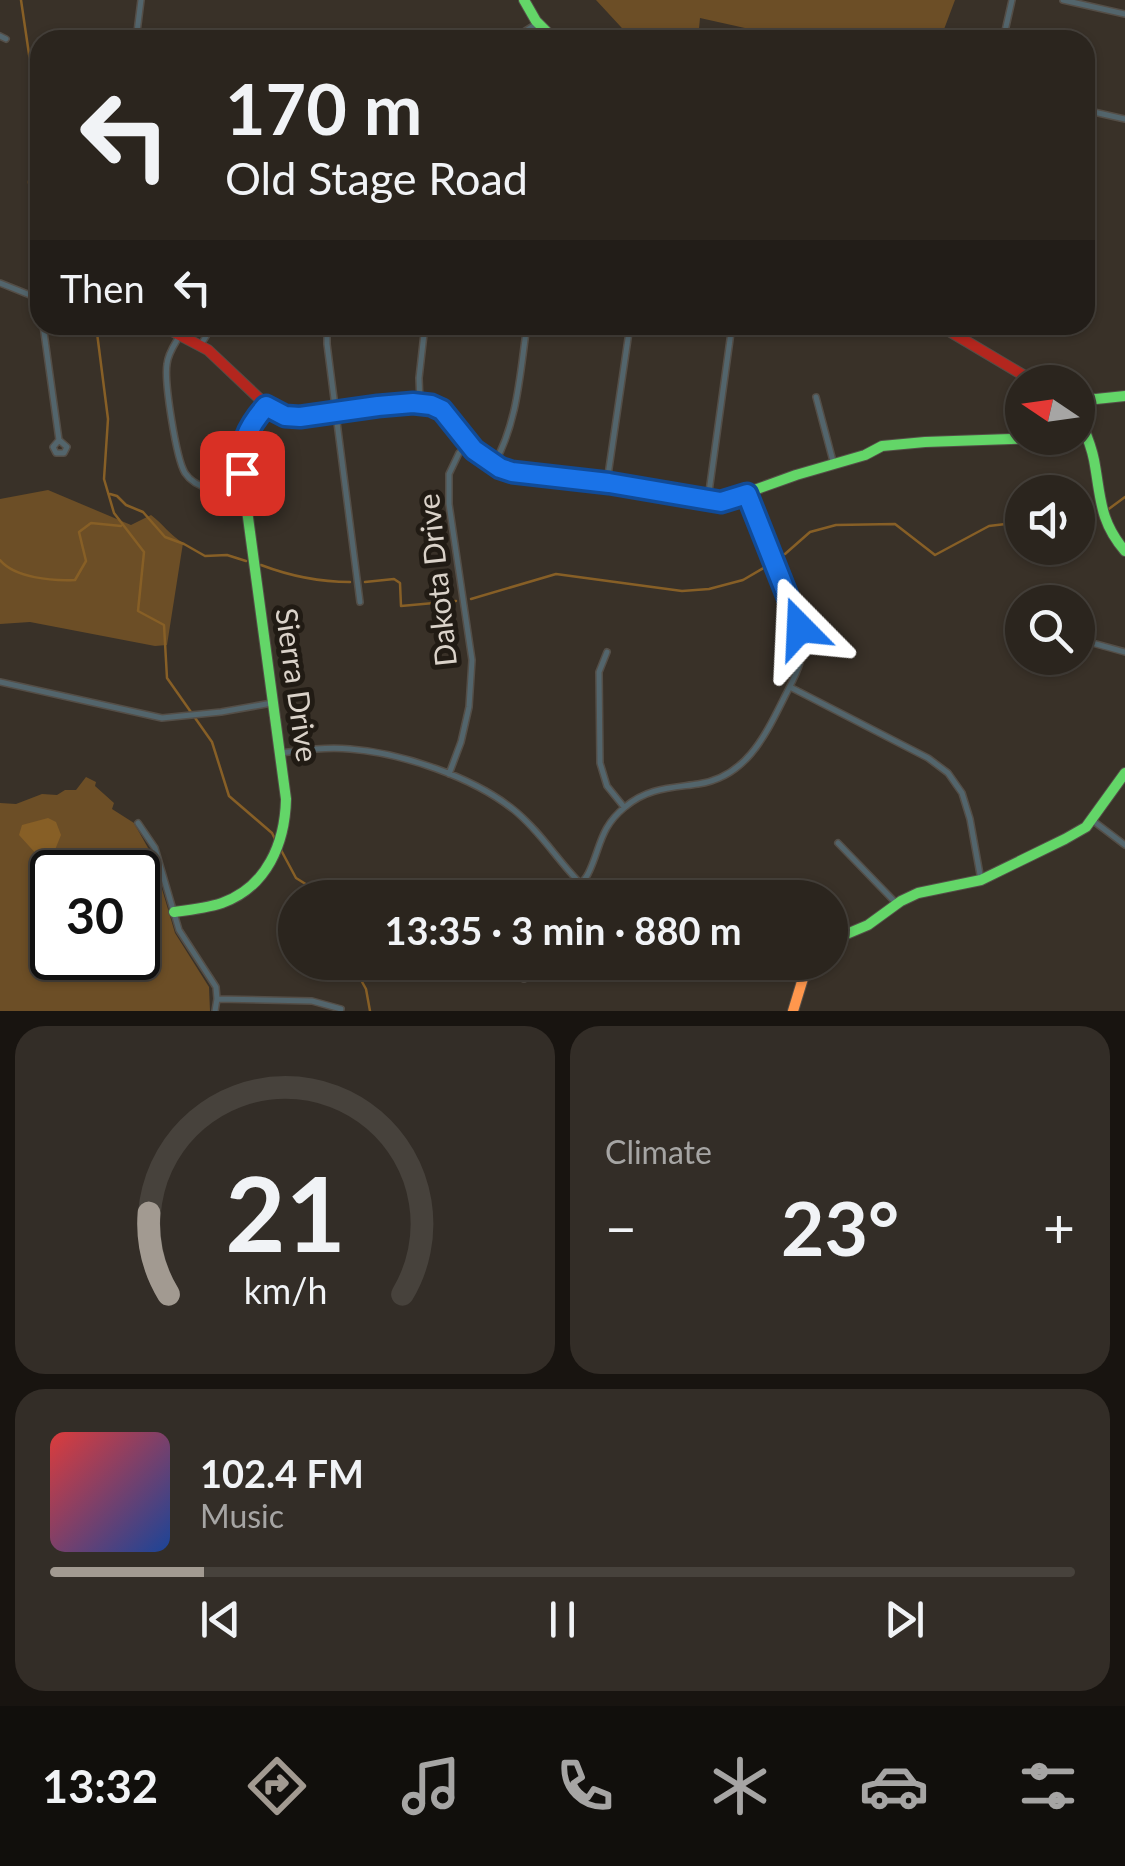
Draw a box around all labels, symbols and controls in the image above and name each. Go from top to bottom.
text: 170 m [225,66,422,150]
icon: left [60,70,190,200]
text: Old Stage Road [225,151,528,205]
icon: left [165,260,220,315]
text: Then [60,265,145,311]
north arrow [1005,365,1095,455]
map controls [1005,365,1095,675]
pin [200,431,285,516]
icon: arrive [215,446,270,501]
button: sound [1005,475,1095,565]
street label: Dakota Drive [409,492,463,668]
position arrow [748,576,852,680]
button: search [1005,585,1095,675]
street label: Sierra Drive [269,606,327,764]
speed limit sign: 30 [30,850,160,980]
text: 13:35 · 3 min · 880 m [384,907,742,953]
text: Climate [605,1132,712,1171]
text: 21 [225,1149,345,1274]
text: 23° [781,1182,899,1272]
text: − [605,1194,637,1260]
text: + [1043,1194,1075,1260]
text: km/h [243,1269,327,1312]
text: 102.4 FM [200,1450,364,1496]
text: Music [200,1496,284,1535]
icon: previous [193,1592,248,1647]
icon: pause [535,1592,590,1647]
icon: next [877,1592,932,1647]
icon: directions [242,1751,312,1821]
icon: music [396,1751,466,1821]
icon: phone [550,1751,620,1821]
icon: climate [705,1751,775,1821]
icon: car [859,1751,929,1821]
icon: filters [1013,1751,1083,1821]
text: 13:32 [42,1759,158,1813]

